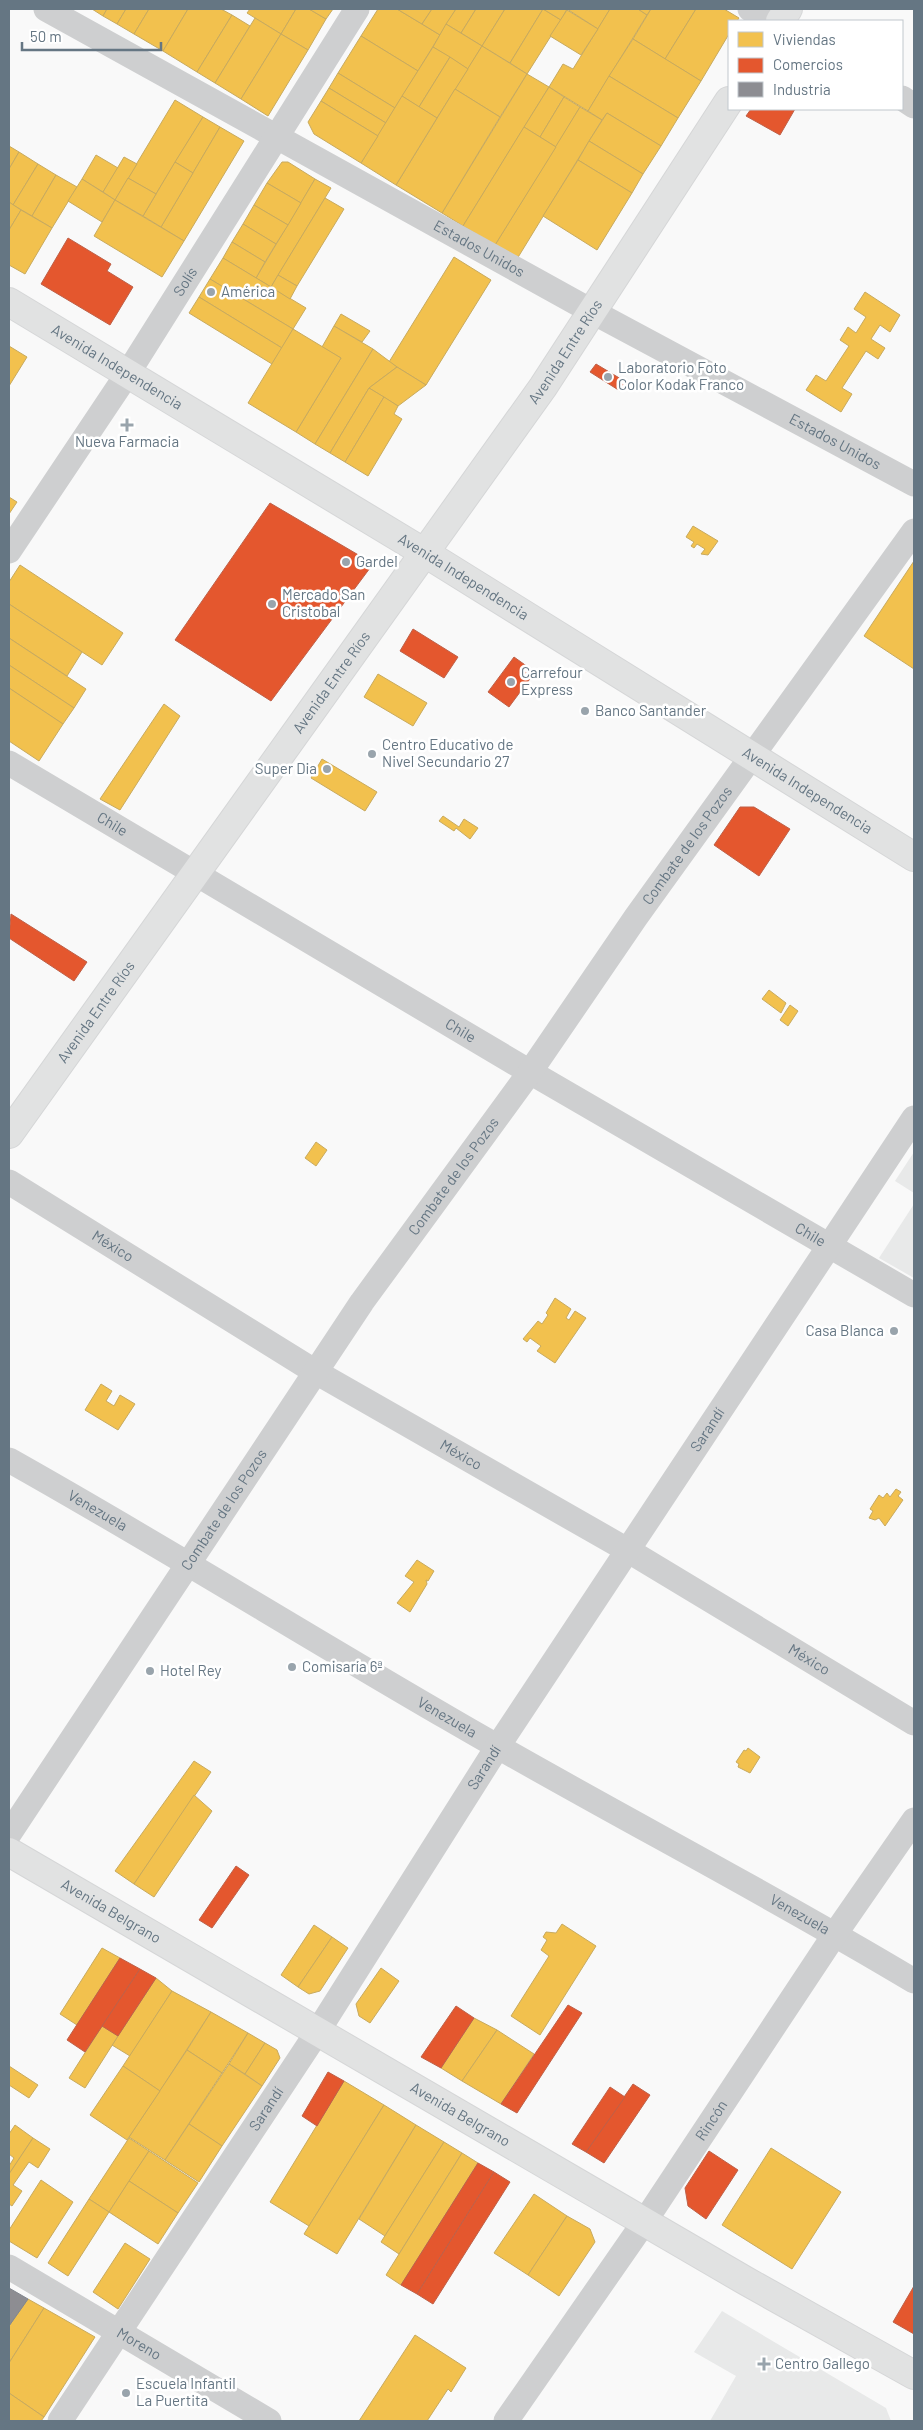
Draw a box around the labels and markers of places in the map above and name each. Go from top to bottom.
place label: América [221,282,275,300]
marker: América [205,286,217,298]
place label: Laboratorio Foto Color Kodak Franco [618,358,744,393]
marker: Laboratorio Foto Color Kodak Franco [602,371,614,383]
marker: Nueva Farmacia [121,419,133,431]
place label: Nueva Farmacia [75,432,179,450]
place label: Gardel [356,552,398,570]
marker: Gardel [340,556,352,568]
place label: Mercado San Cristobal [282,585,365,620]
marker: Mercado San Cristobal [266,598,278,610]
place label: Carrefour Express [521,663,583,698]
marker: Carrefour Express [505,676,517,688]
place label: Banco Santander [595,701,707,719]
marker: Banco Santander [579,705,591,717]
place label: Centro Educativo de Nivel Secundario 27 [382,735,513,770]
marker: Centro Educativo de Nivel Secundario 27 [366,748,378,760]
place label: Super Dia [255,759,317,777]
marker: Super Dia [321,763,333,775]
place label: Casa Blanca [805,1321,884,1339]
marker: Casa Blanca [888,1325,900,1337]
place label: Comisaría 6ª [302,1657,382,1675]
place label: Hotel Rey [160,1661,222,1679]
marker: Comisaría 6ª [286,1661,298,1673]
marker: Hotel Rey [144,1665,156,1677]
place label: Centro Gallego [775,2354,870,2372]
marker: Centro Gallego [757,2357,771,2371]
place label: Escuela Infantil La Puertita [136,2374,236,2409]
marker: Escuela Infantil La Puertita [120,2387,132,2399]

